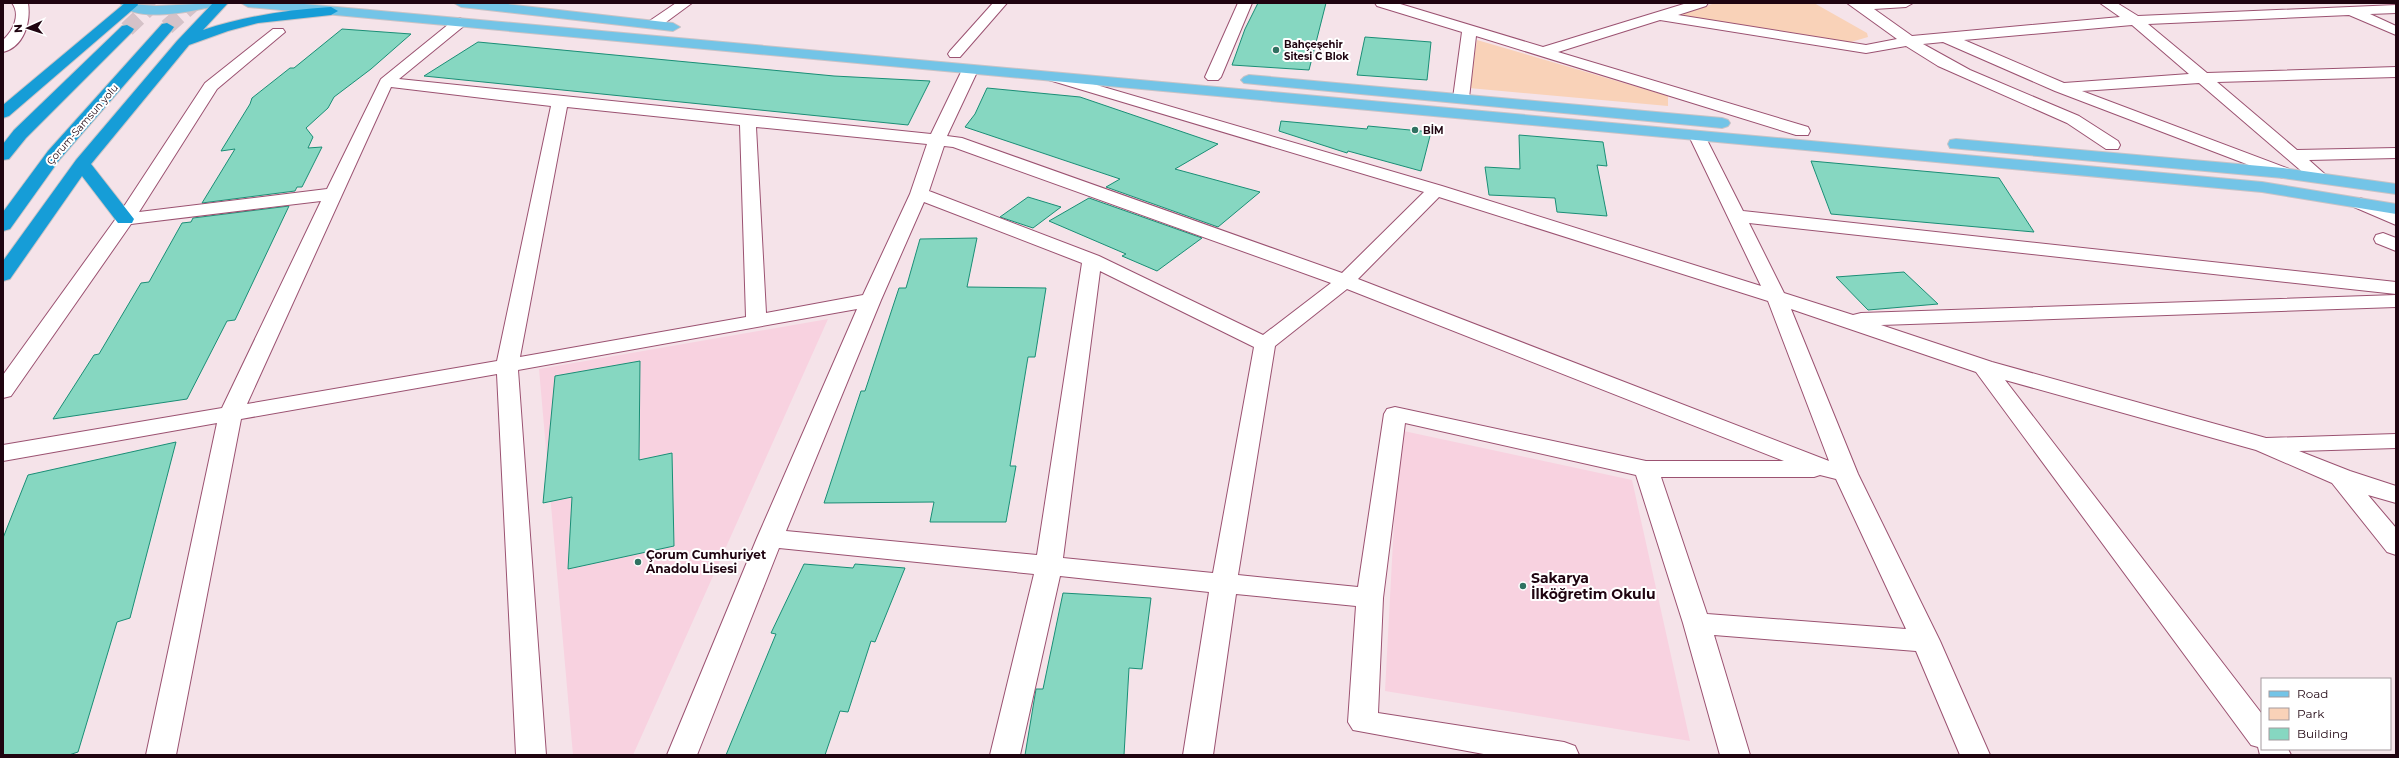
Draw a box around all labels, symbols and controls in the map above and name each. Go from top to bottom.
north arrow [8,8,48,48]
text: N [11,24,25,33]
place label: Bahçeşehir Sitesi C Blok [1284,38,1349,63]
marker: Bahçeşehir Sitesi C Blok [1271,45,1281,55]
street label: Çorum-Samsun yolu [44,81,121,167]
place label: BİM [1423,124,1443,137]
marker: BİM [1410,125,1420,135]
place label: Çorum Cumhuriyet Anadolu Lisesi [645,547,767,576]
marker: Çorum Cumhuriyet Anadolu Lisesi [633,557,643,567]
place label: Sakarya İlköğretim Okulu [1531,569,1656,603]
marker: Sakarya İlköğretim Okulu [1518,581,1528,591]
legend [2261,678,2391,750]
text: Road [2297,686,2328,701]
text: Park [2297,706,2325,721]
text: Building [2297,726,2348,741]

